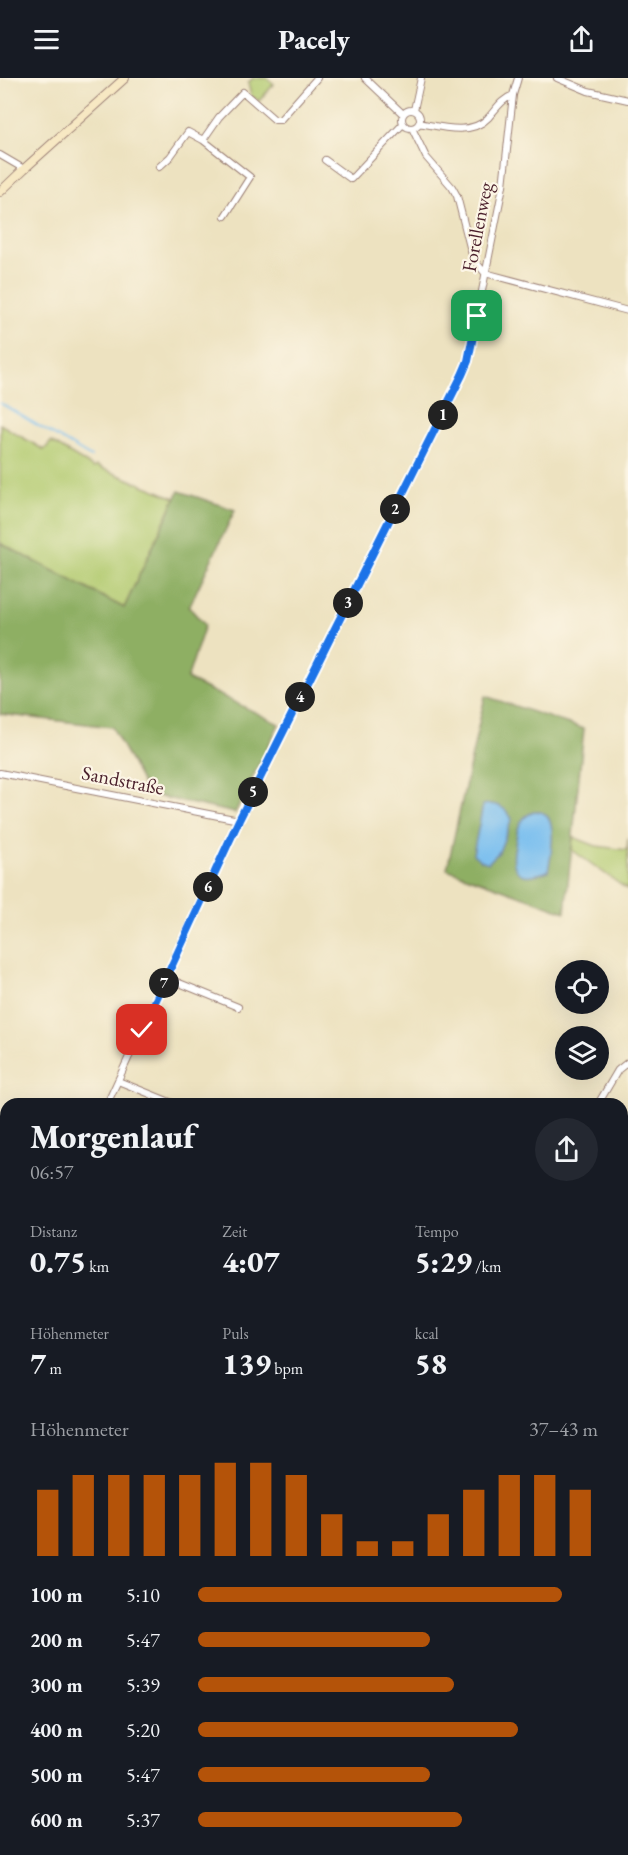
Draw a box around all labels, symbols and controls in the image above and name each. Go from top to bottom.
text: Pacely [278,22,350,57]
icon: menu [30,23,63,56]
icon: share [565,23,598,56]
street label: Forellenweg [456,179,499,274]
pin [451,290,502,341]
icon: arrive [460,299,493,332]
pin: 1 [428,400,458,430]
text: 1 [439,404,447,425]
pin: 2 [380,494,410,524]
text: 2 [391,498,399,519]
pin: 3 [333,588,363,618]
text: 3 [344,592,352,613]
pin: 4 [285,682,315,712]
text: 4 [296,686,304,707]
street label: Sandstraße [80,759,167,801]
pin: 5 [238,777,268,807]
text: 5 [249,781,257,802]
pin: 6 [193,872,223,902]
text: 6 [204,876,212,897]
map controls [555,960,609,1080]
button: locate [555,960,609,1014]
pin: 7 [149,968,179,998]
text: 7 [160,972,168,993]
pin [116,1004,167,1055]
icon: check [125,1013,158,1046]
button: layers [555,1026,609,1080]
text: Morgenlauf [30,1115,195,1158]
button: share [535,1118,598,1181]
text: 06:57 [30,1159,73,1185]
text: Distanz [30,1221,77,1242]
text: Zeit [222,1221,247,1242]
text: Tempo [415,1221,459,1242]
text: 0.75 [30,1242,86,1281]
text: 4:07 [222,1242,280,1281]
text: 5:29 [415,1242,472,1281]
text: km [86,1256,109,1277]
text: /km [472,1256,501,1277]
text: Höhenmeter [30,1323,109,1344]
text: Puls [222,1323,249,1344]
text: kcal [415,1323,439,1344]
text: 7 [30,1344,46,1383]
text: 139 [222,1344,271,1383]
text: 58 [415,1344,447,1383]
text: m [46,1358,62,1379]
text: bpm [271,1358,303,1379]
text: Höhenmeter [30,1416,129,1442]
text: 37–43 m [529,1416,598,1442]
text: 100 m [30,1582,83,1608]
text: 5:10 [126,1582,160,1608]
text: 200 m [30,1627,83,1653]
text: 5:47 [126,1627,160,1653]
text: 300 m [30,1672,83,1698]
text: 5:39 [126,1672,160,1698]
text: 400 m [30,1717,83,1743]
text: 5:20 [126,1717,160,1743]
text: 500 m [30,1762,83,1788]
text: 5:47 [126,1762,160,1788]
text: 600 m [30,1807,83,1833]
text: 5:37 [126,1807,160,1833]

